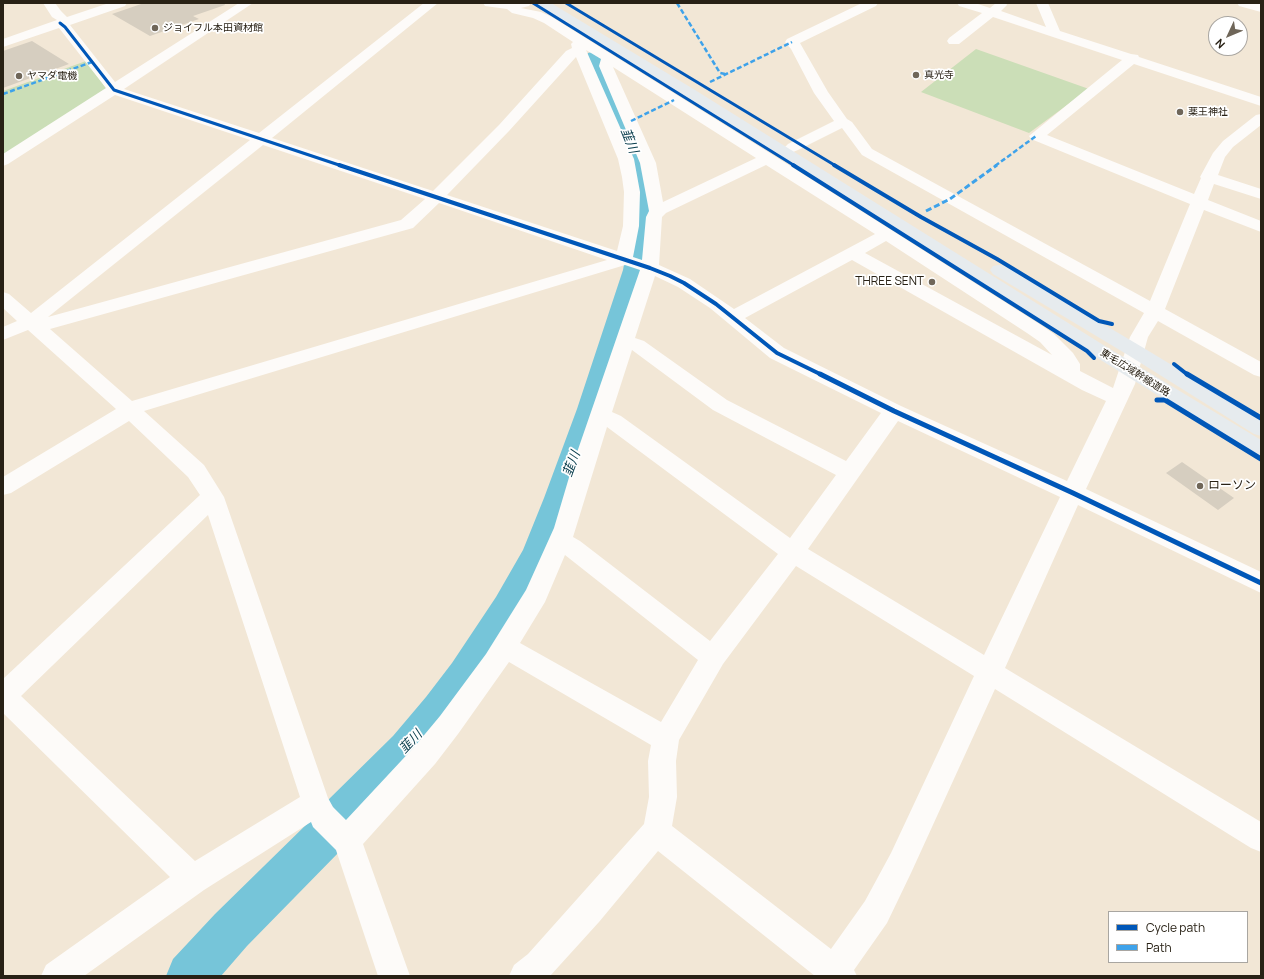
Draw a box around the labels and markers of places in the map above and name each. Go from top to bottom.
place label: ジョイフル本田資材館 [163,22,263,34]
marker: ジョイフル本田資材館 [150,23,160,33]
place label: 真光寺 [924,69,954,81]
place label: ヤマダ電機 [27,70,77,82]
marker: 真光寺 [911,70,921,80]
marker: ヤマダ電機 [14,71,24,81]
place label: 薬王神社 [1188,106,1228,118]
marker: 薬王神社 [1175,107,1185,117]
place label: THREE SENT [855,275,924,289]
marker: THREE SENT [927,277,937,287]
place label: ローソン [1208,479,1256,493]
marker: ローソン [1195,481,1205,491]

